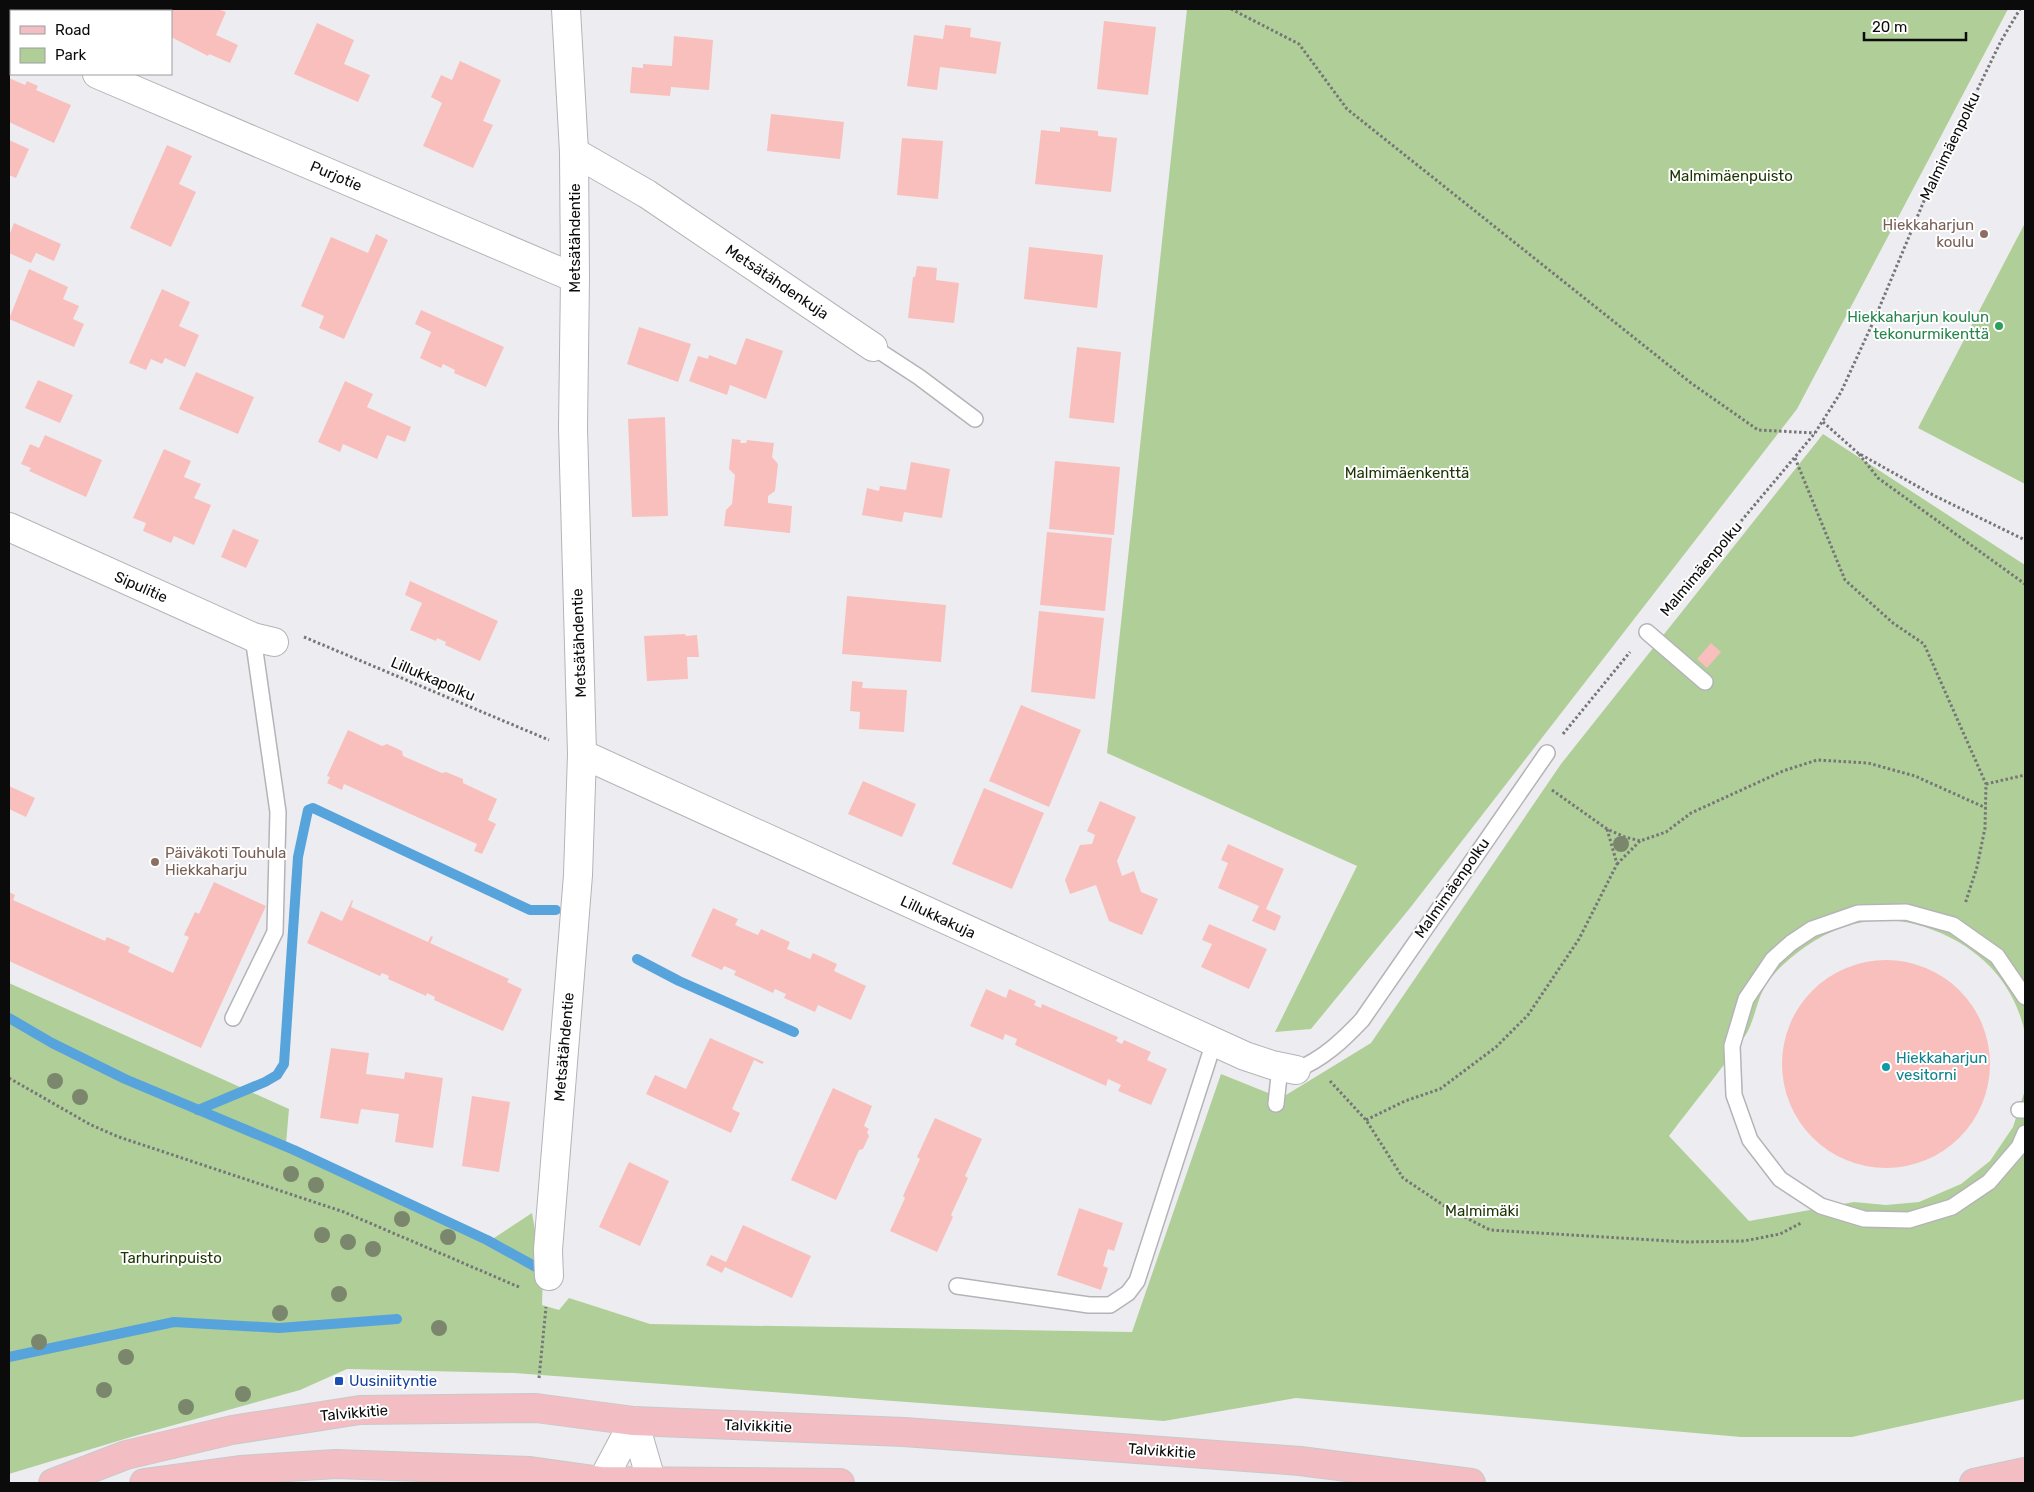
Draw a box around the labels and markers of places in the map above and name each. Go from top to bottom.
place label: Hiekkaharjun koulu [1883,216,1974,251]
marker: Hiekkaharjun koulu [1978,228,1990,240]
place label: Hiekkaharjun koulun tekonurmikenttä [1847,308,1989,343]
marker: Hiekkaharjun koulun tekonurmikenttä [1993,320,2005,332]
place label: Päiväkoti Touhula Hiekkaharju [165,844,286,879]
marker: Päiväkoti Touhula Hiekkaharju [149,856,161,868]
place label: Hiekkaharjun vesitorni [1896,1049,1987,1084]
marker: Hiekkaharjun vesitorni [1880,1061,1892,1073]
place label: Uusiniityntie [349,1372,437,1390]
marker: Uusiniityntie [333,1375,345,1387]

